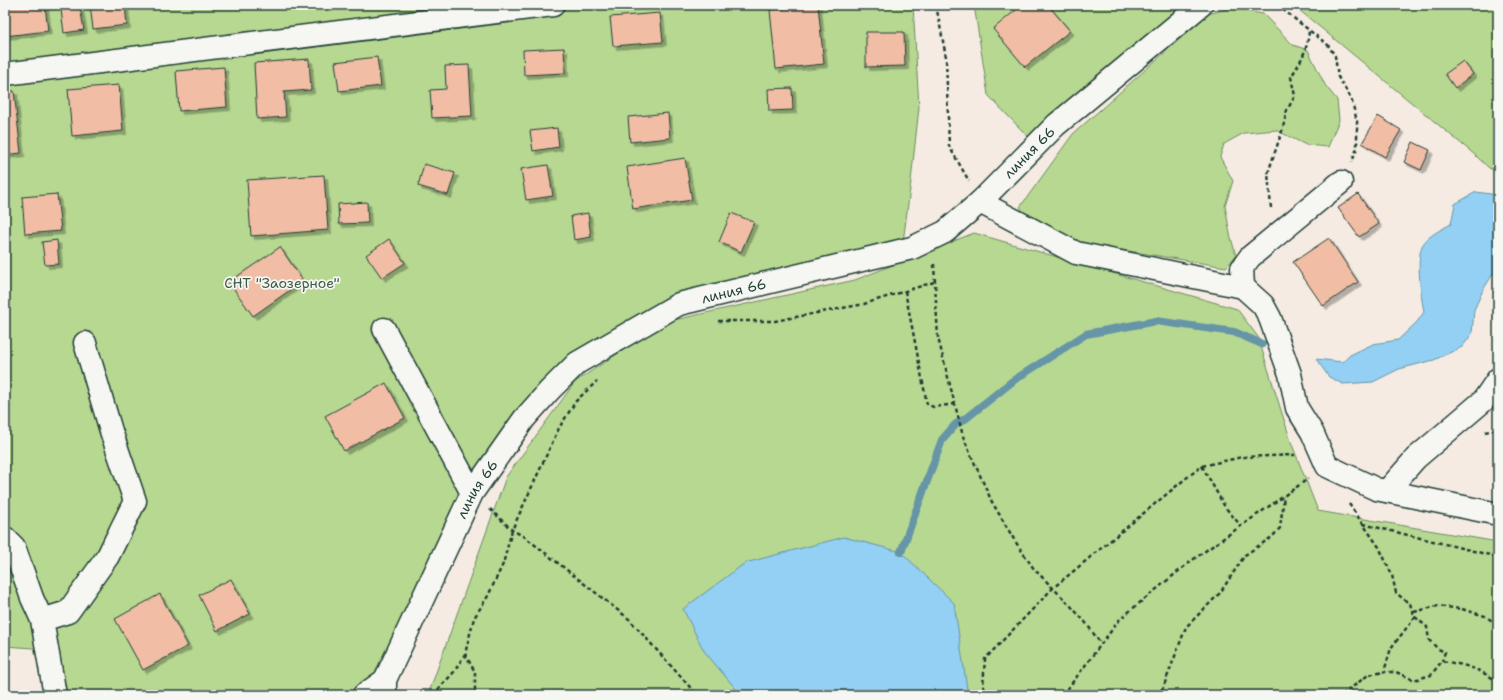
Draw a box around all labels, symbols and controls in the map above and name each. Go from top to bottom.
street label: линия 66 [1000,122,1059,182]
park label: СНТ "Заозерное" [224,274,340,292]
street label: линия 66 [700,274,768,307]
street label: линия 66 [452,456,502,521]

